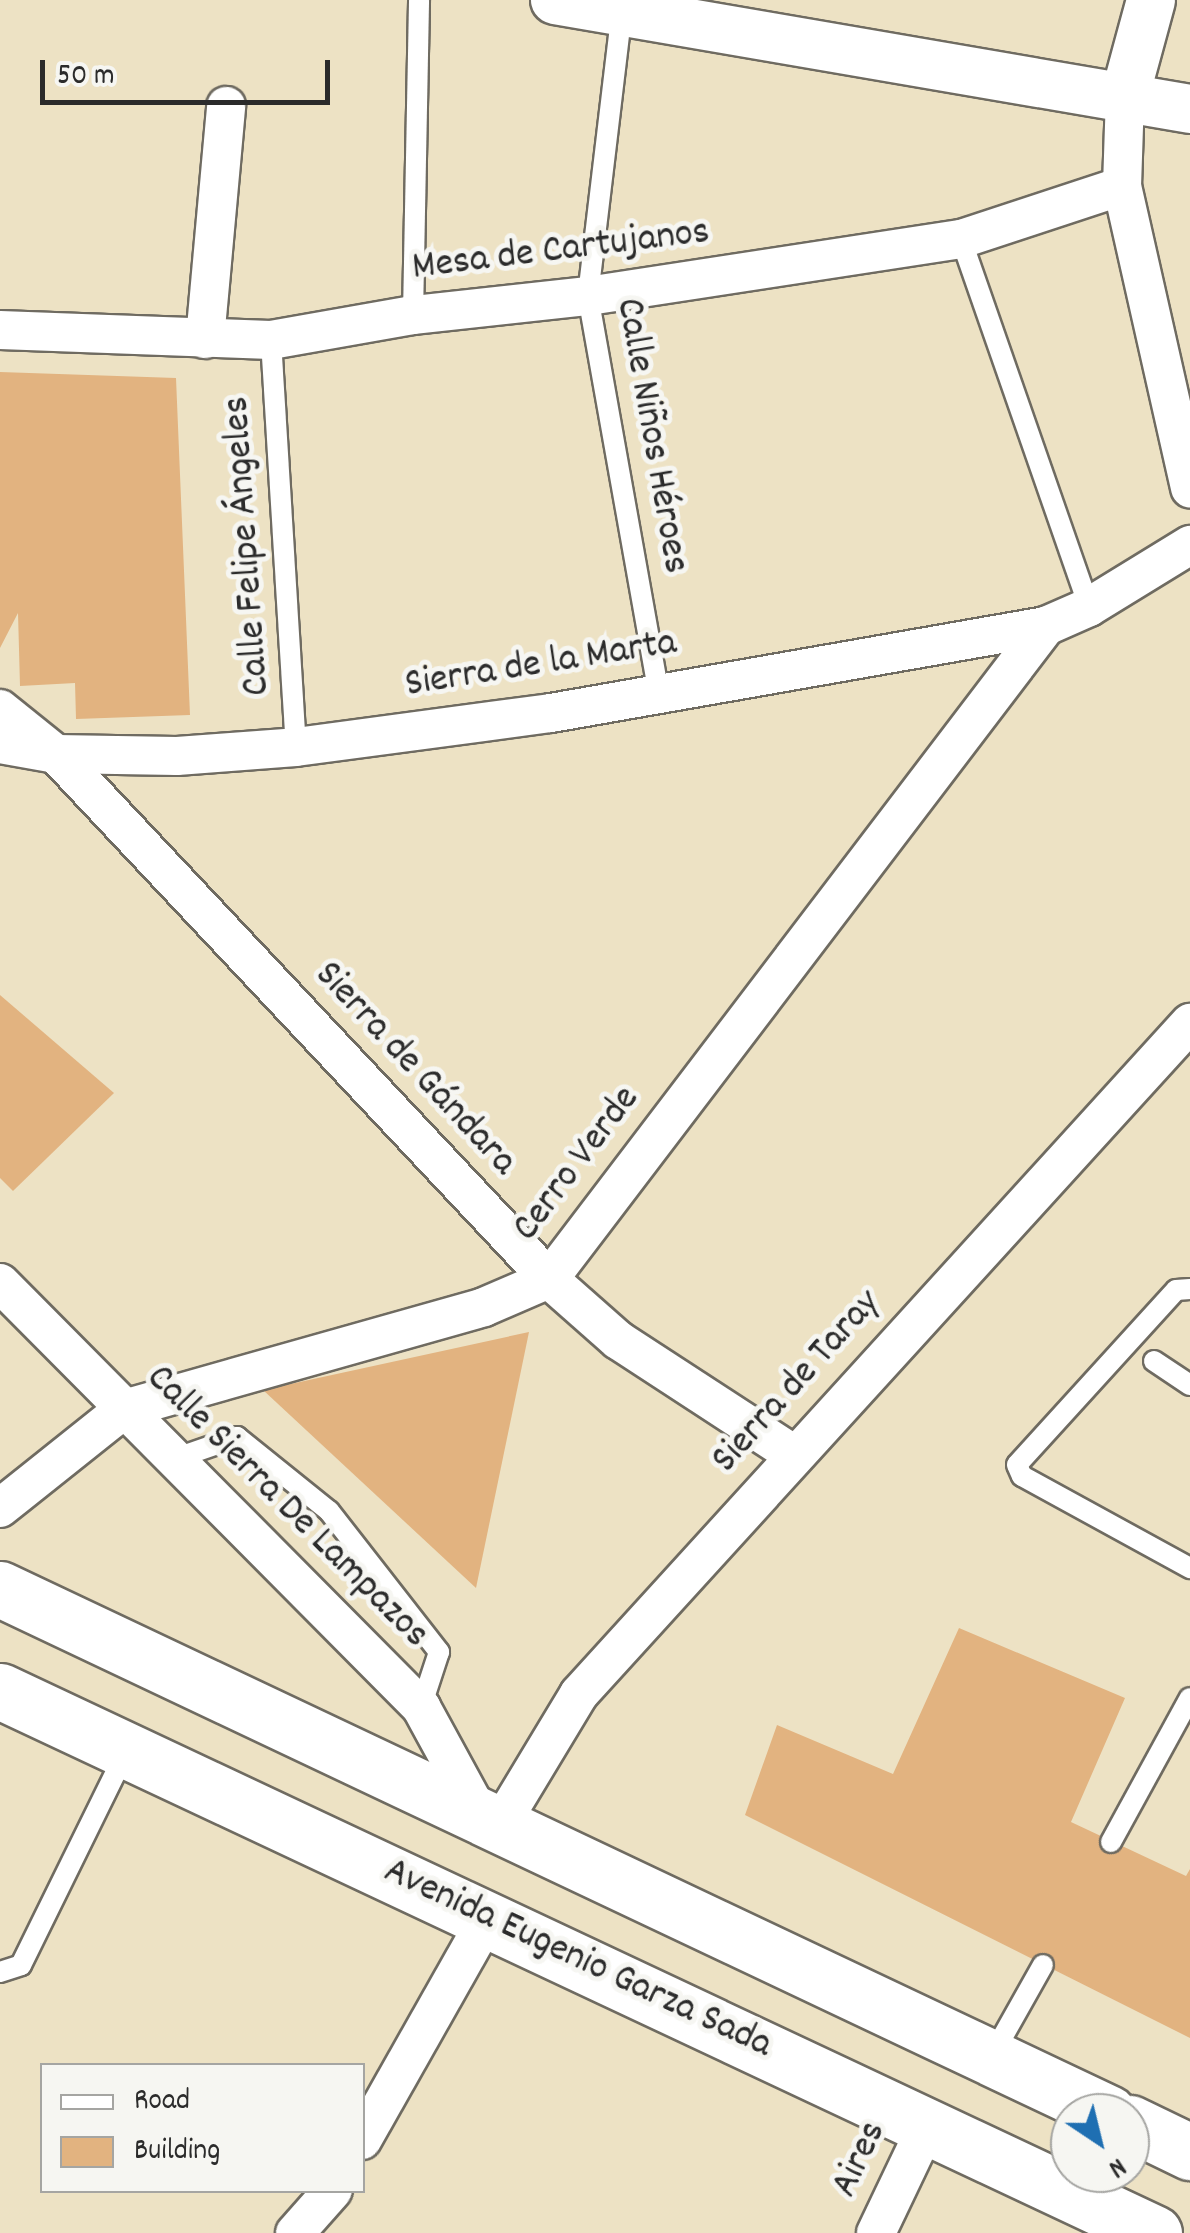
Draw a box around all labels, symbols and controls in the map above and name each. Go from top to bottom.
scale bar [45,40,335,102]
text: 50 m [57,56,115,99]
street label: Mesa de Cartujanos [410,210,712,294]
street label: Calle Niños Héroes [602,295,698,577]
street label: Calle Felipe Ángeles [215,395,283,697]
street label: Sierra de la Marta [402,621,680,711]
street label: Sierra de Gándara [303,953,525,1187]
street label: Cerro Verde [504,1078,652,1252]
street label: Sierra de Taray [703,1281,893,1485]
street label: Calle Sierra De Lampazos [134,1356,438,1660]
street label: Avenida Eugenio Garza Sada [375,1849,779,2071]
legend [40,2063,365,2193]
text: Road [134,2081,190,2124]
north arrow [1050,2093,1150,2193]
street label: Aires [823,2114,899,2206]
text: Building [134,2131,220,2174]
text: N [1099,2146,1133,2186]

